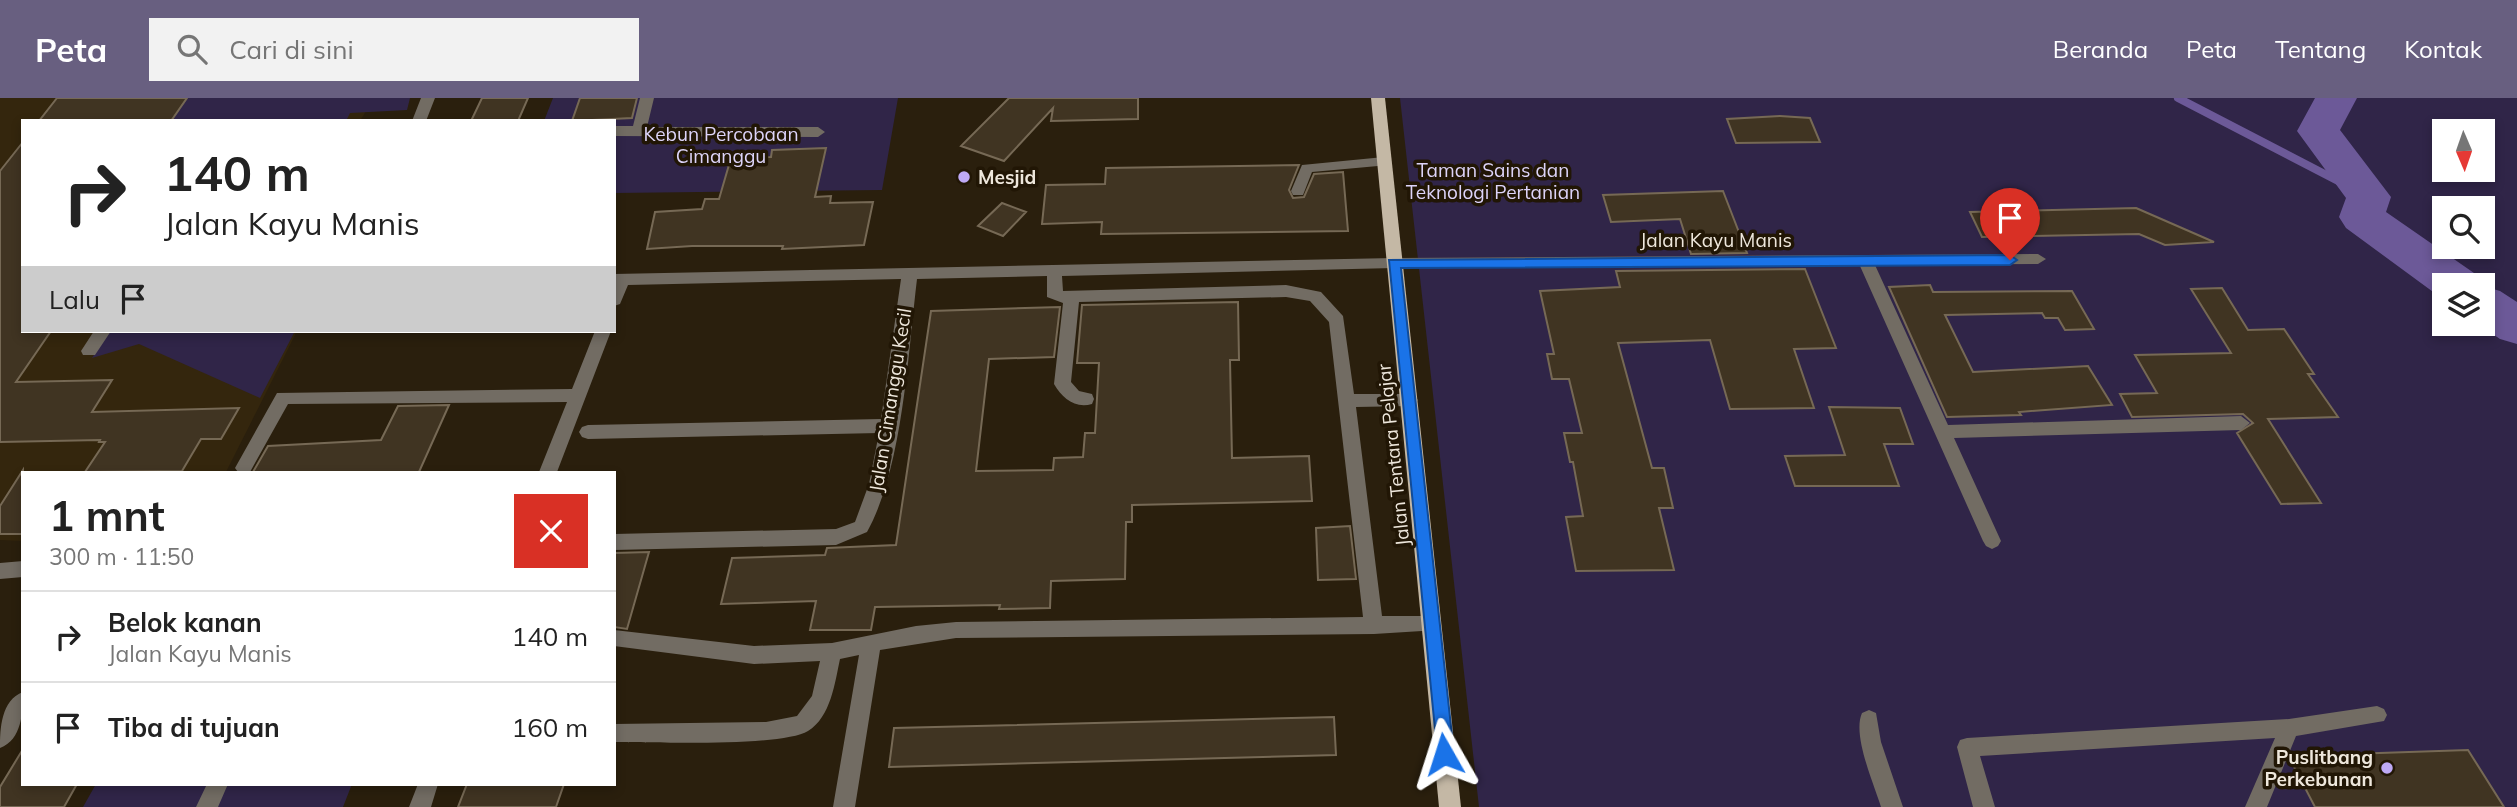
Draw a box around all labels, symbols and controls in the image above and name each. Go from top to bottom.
search box [149,18,639,81]
text: Peta [35,29,107,70]
icon: search [173,30,211,68]
text: Cari di sini [229,33,354,66]
text: Beranda [2053,34,2148,64]
text: Peta [2186,34,2237,64]
text: Tentang [2275,34,2366,64]
text: Kontak [2404,34,2482,64]
north arrow [2432,119,2496,182]
map controls [2432,119,2495,336]
park label: Kebun Percobaan Cimanggu [643,122,799,168]
text: 140 m [164,142,310,203]
icon: right [49,147,140,238]
park label: Taman Sains dan Teknologi Pertanian [1406,158,1580,204]
place label: Mesjid [978,165,1036,189]
marker: Mesjid [956,169,972,185]
pin [1980,188,2040,260]
button: search [2432,196,2495,259]
icon: arrive [1991,199,2029,237]
text: Jalan Kayu Manis [164,203,420,243]
street label: Jalan Kayu Manis [1640,228,1792,252]
button: layers [2432,273,2495,336]
icon: arrive [114,280,152,318]
text: Lalu [49,283,100,316]
street label: Jalan Cimanggu Kecil [864,306,916,494]
street label: Jalan Tentara Pelajar [1371,362,1415,547]
text: 1 mnt [49,489,165,542]
button: close [514,494,588,568]
text: 300 m · 11:50 [49,542,194,571]
text: Belok kanan [108,606,262,639]
icon: right [49,618,87,656]
text: 140 m [512,620,588,653]
text: Jalan Kayu Manis [108,639,292,668]
icon: arrive [49,709,87,747]
text: Tiba di tujuan [108,711,280,744]
text: 160 m [512,711,588,744]
position arrow [1407,717,1481,791]
place label: Puslitbang Perkebunan [2264,745,2373,791]
marker: Puslitbang Perkebunan [2379,760,2395,776]

